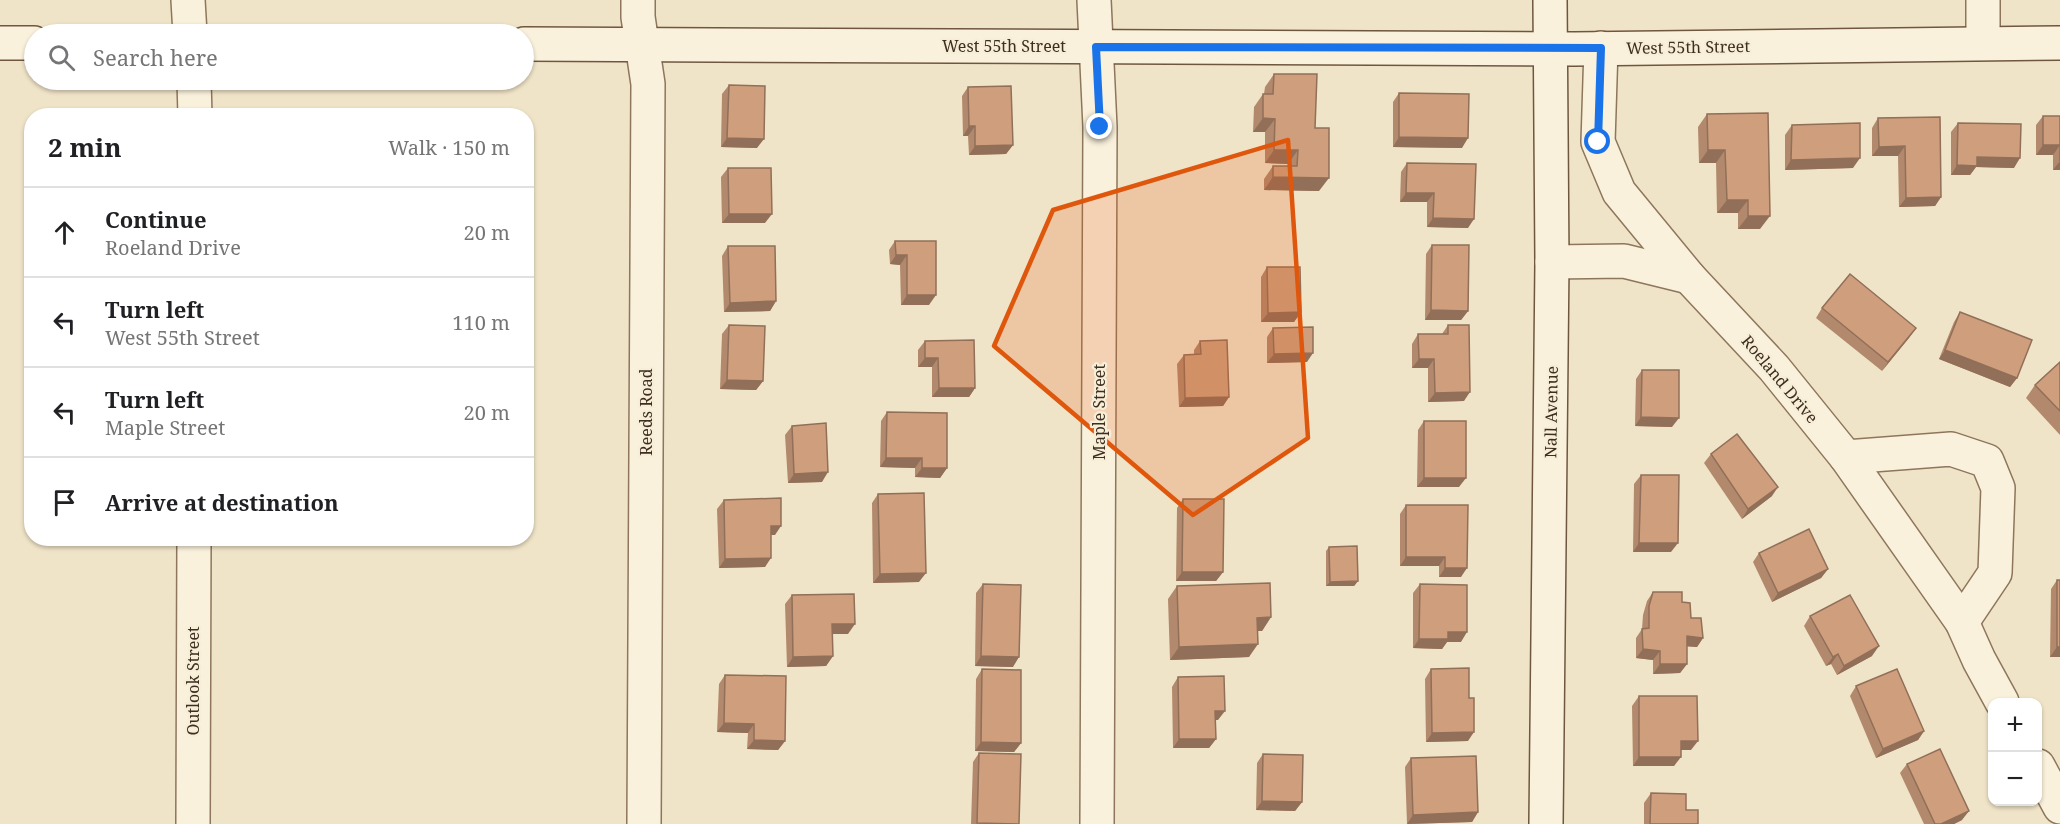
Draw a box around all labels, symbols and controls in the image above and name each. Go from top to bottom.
search box [24,24,534,90]
street label: West 55th Street [942,35,1066,57]
street label: West 55th Street [1626,35,1750,59]
icon: search [45,41,78,74]
text: Search here [93,42,218,72]
route end [1086,113,1112,139]
route start [1584,128,1610,154]
text: 2 min [48,129,122,165]
text: Walk · 150 m [388,134,510,161]
text: Continue [105,204,207,234]
icon: ahead [48,216,81,249]
text: 20 m [464,219,510,246]
text: Roeland Drive [105,234,241,261]
text: Turn left [105,294,204,324]
icon: left [48,306,81,339]
text: 110 m [452,309,510,336]
text: West 55th Street [105,324,260,351]
street label: Roeland Drive [1737,330,1823,428]
street label: Maple Street [1088,364,1110,460]
street label: Nall Avenue [1539,366,1563,458]
street label: Reeds Road [635,368,657,456]
text: Turn left [105,384,204,414]
icon: left [48,396,81,429]
text: 20 m [464,399,510,426]
text: Maple Street [105,414,225,441]
icon: arrive [48,486,81,519]
text: Arrive at destination [105,487,339,517]
street label: Outlook Street [182,626,204,736]
map controls [1988,698,2042,806]
button: + [1988,698,2042,752]
button: − [1988,752,2042,806]

